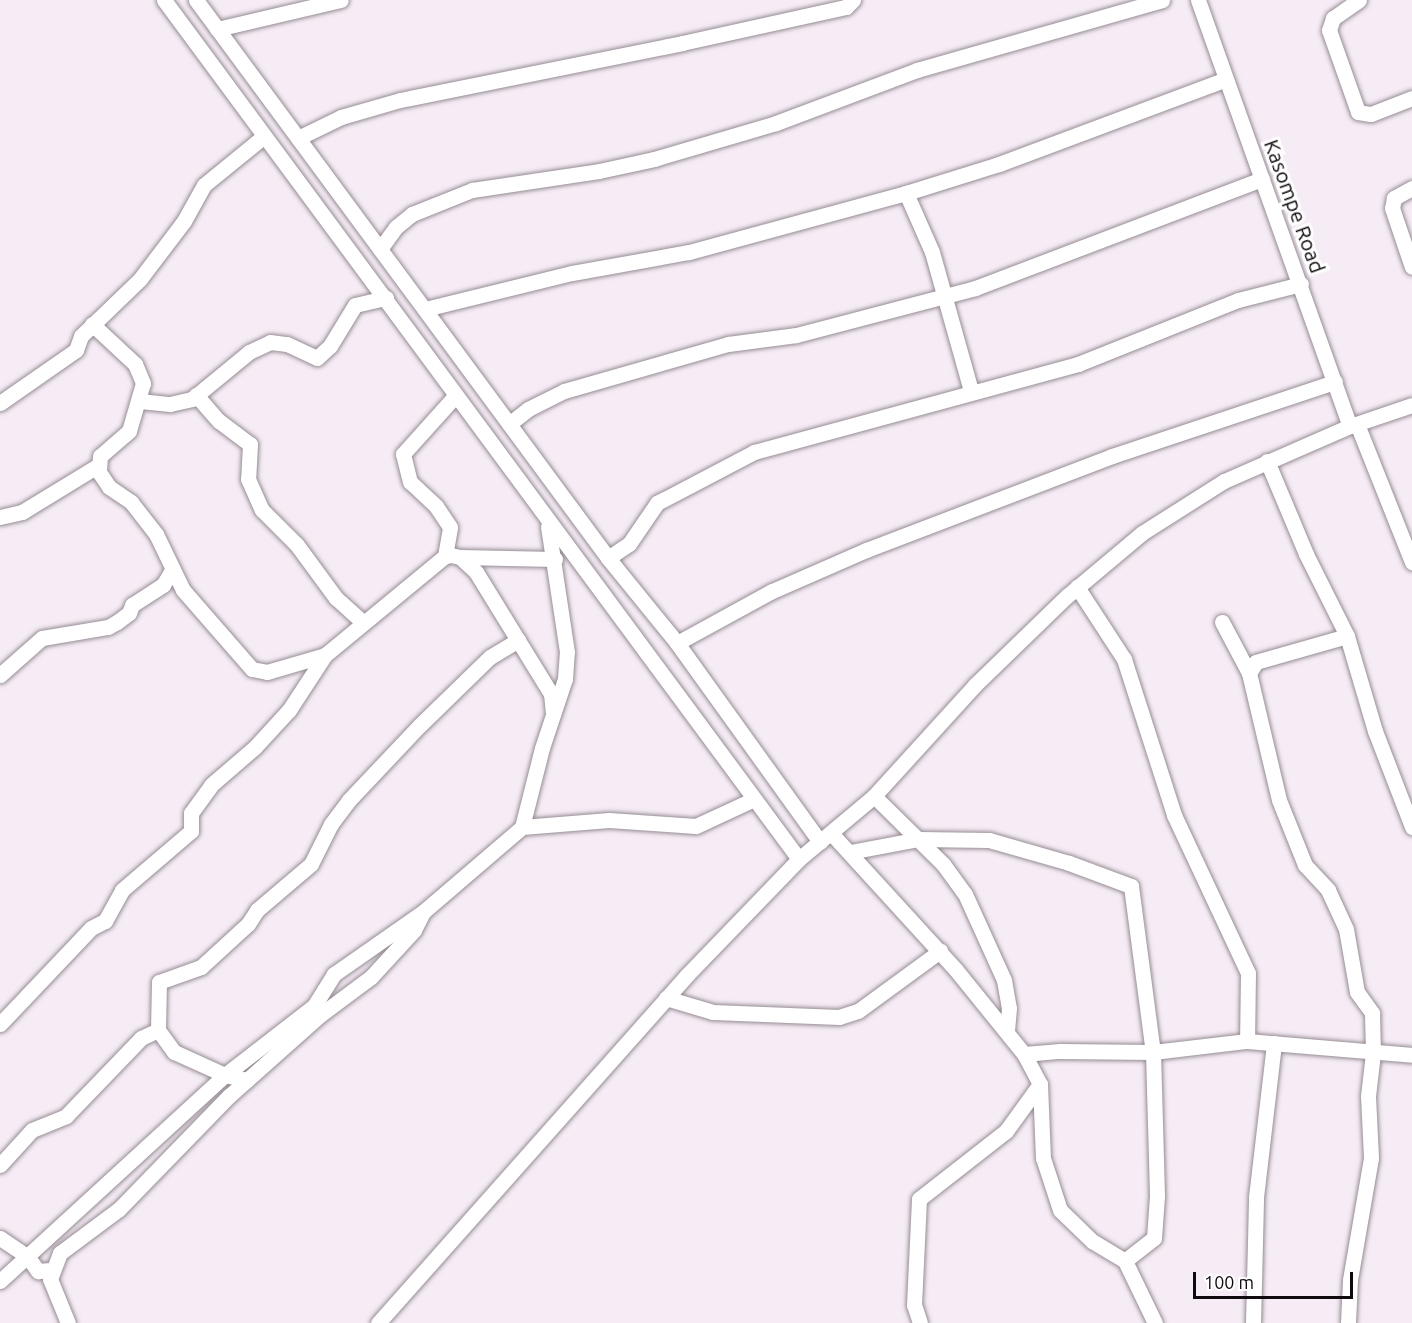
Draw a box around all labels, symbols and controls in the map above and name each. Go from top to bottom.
street label: Kasompe Road [1259,136,1331,276]
scale bar [1196,1260,1356,1298]
text: 100 m [1204,1272,1254,1292]

